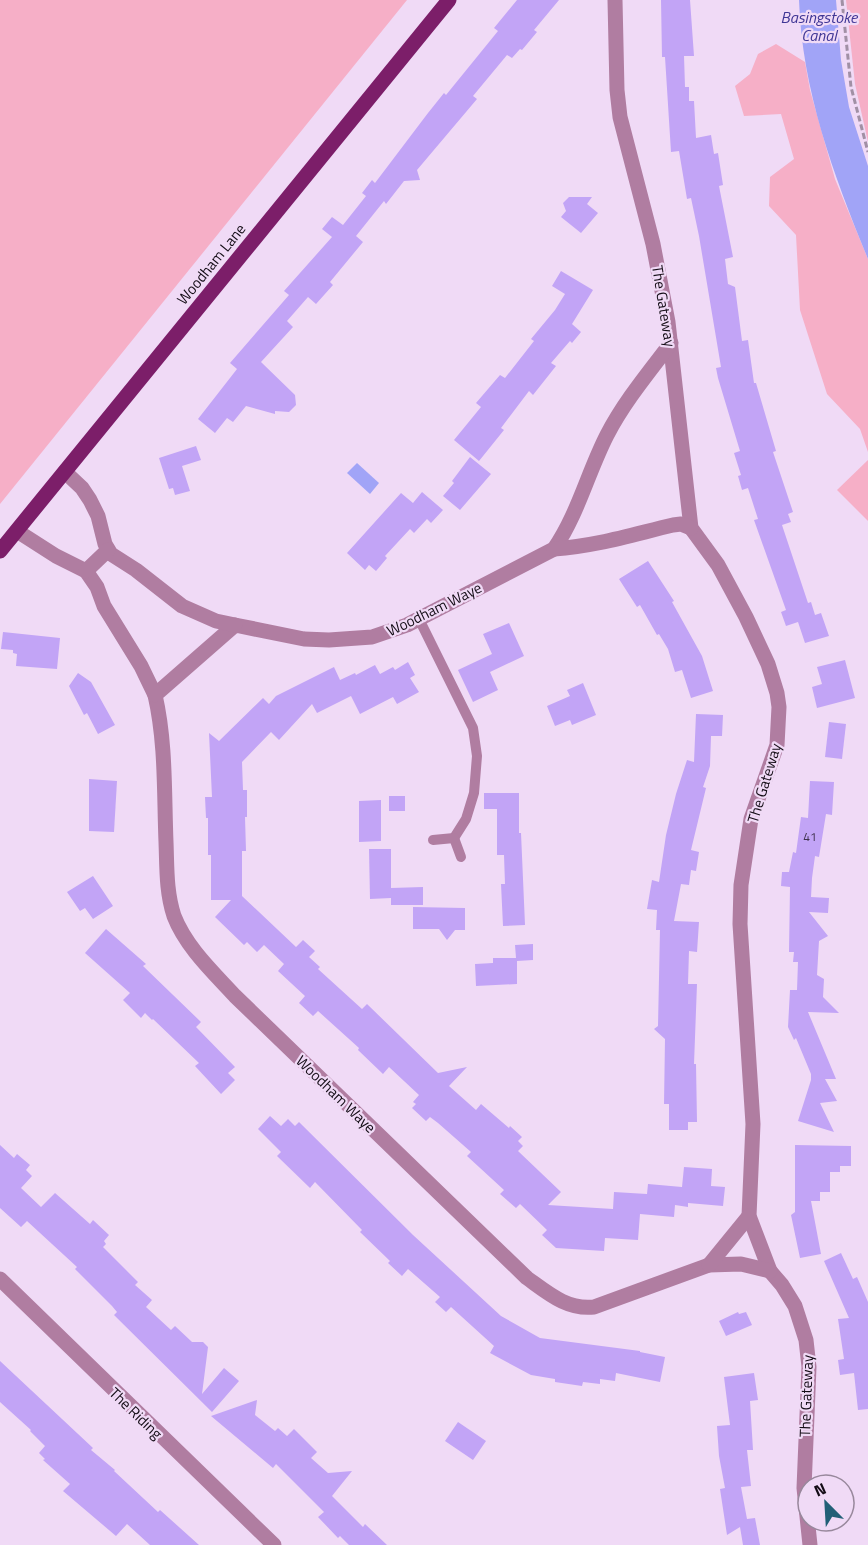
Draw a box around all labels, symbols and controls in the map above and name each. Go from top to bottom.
water label: Basingstoke Canal [781,5,859,47]
street label: Woodham Lane [171,218,251,310]
street label: The Gateway [646,264,682,348]
street label: Woodham Waye [383,576,485,642]
street label: The Gateway [741,740,787,826]
house number: 41 [803,827,817,846]
street label: Woodham Waye [291,1050,381,1138]
street label: The Gateway [793,1354,819,1438]
street label: The Riding [104,1382,168,1445]
north arrow [796,1473,856,1533]
text: N [810,1476,830,1503]

